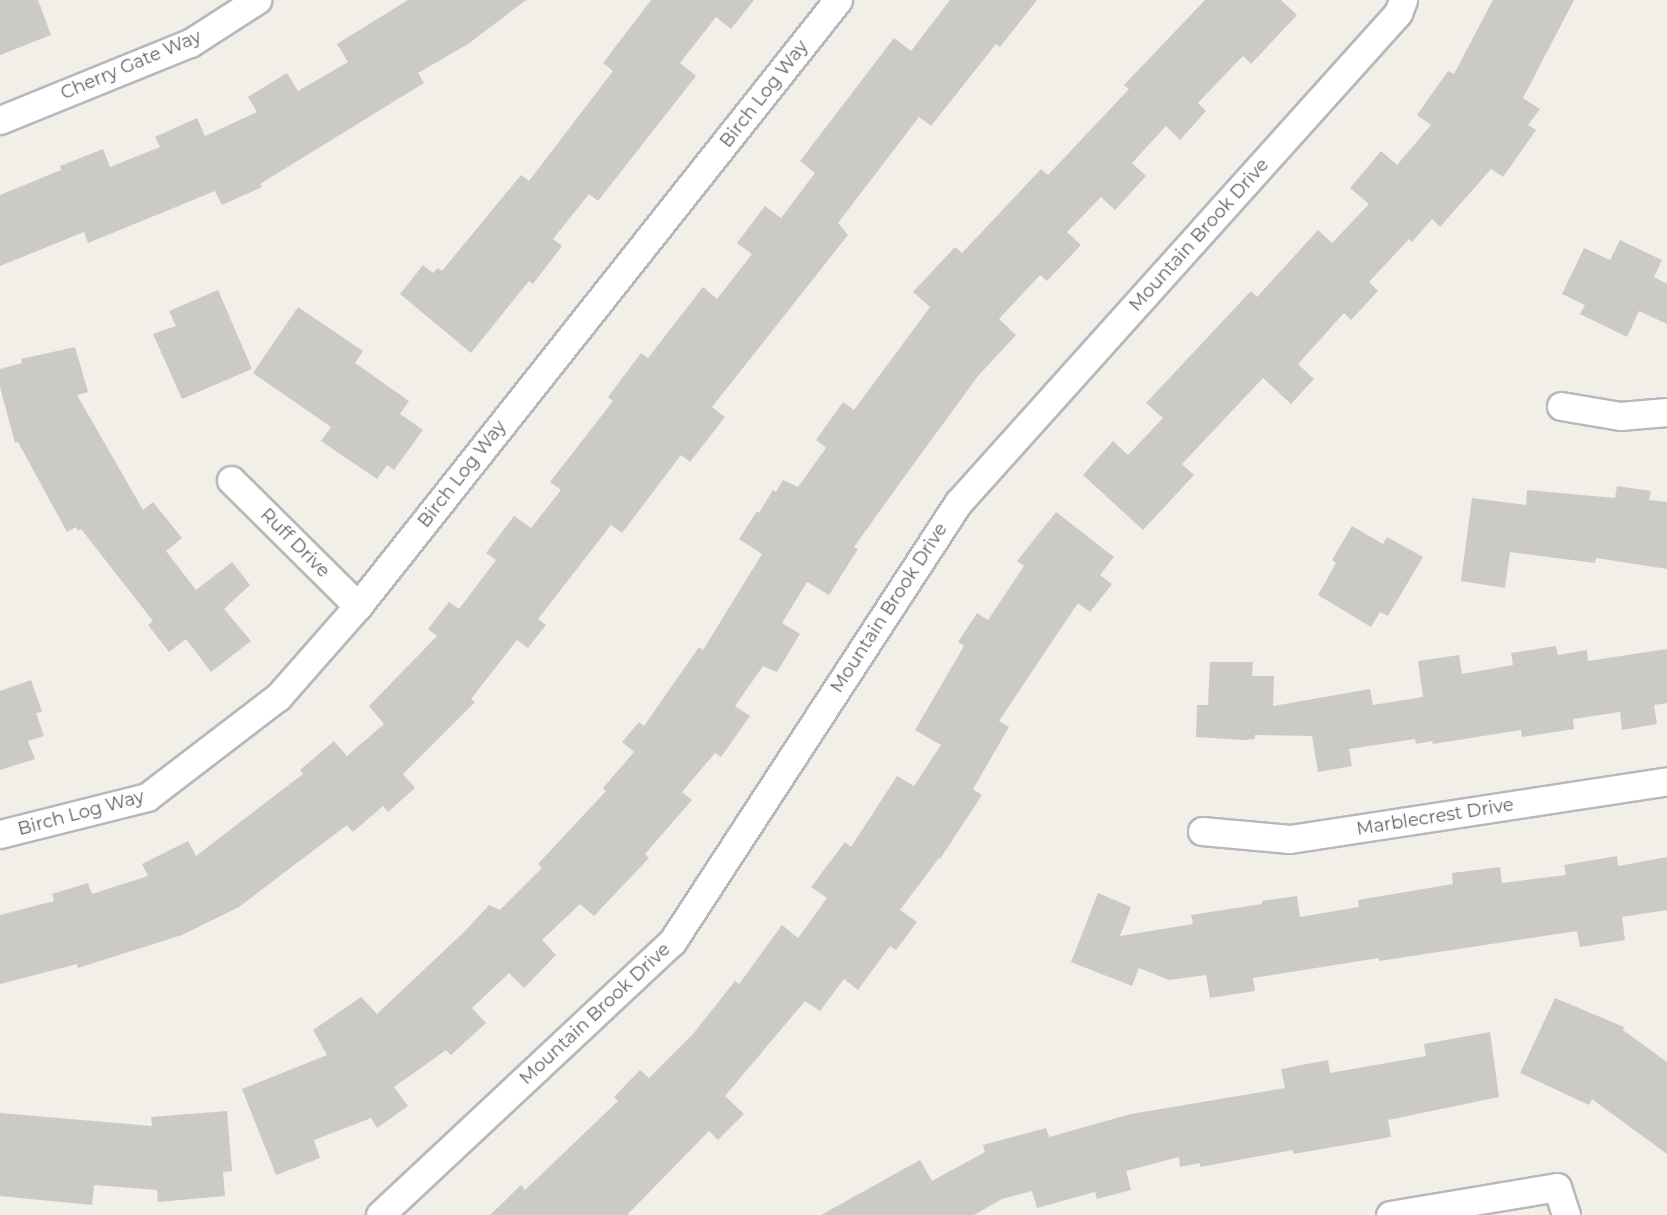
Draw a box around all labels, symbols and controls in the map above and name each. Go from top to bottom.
street label: Cherry Gate Way [57,26,205,104]
street label: Birch Log Way [715,36,813,152]
street label: Mountain Brook Drive [1125,154,1273,316]
street label: Birch Log Way [413,416,511,532]
street label: Ruff Drive [256,504,334,582]
street label: Mountain Brook Drive [826,519,952,697]
street label: Birch Log Way [15,786,147,840]
street label: Marblecrest Drive [1355,794,1515,840]
street label: Mountain Brook Drive [515,939,675,1089]

